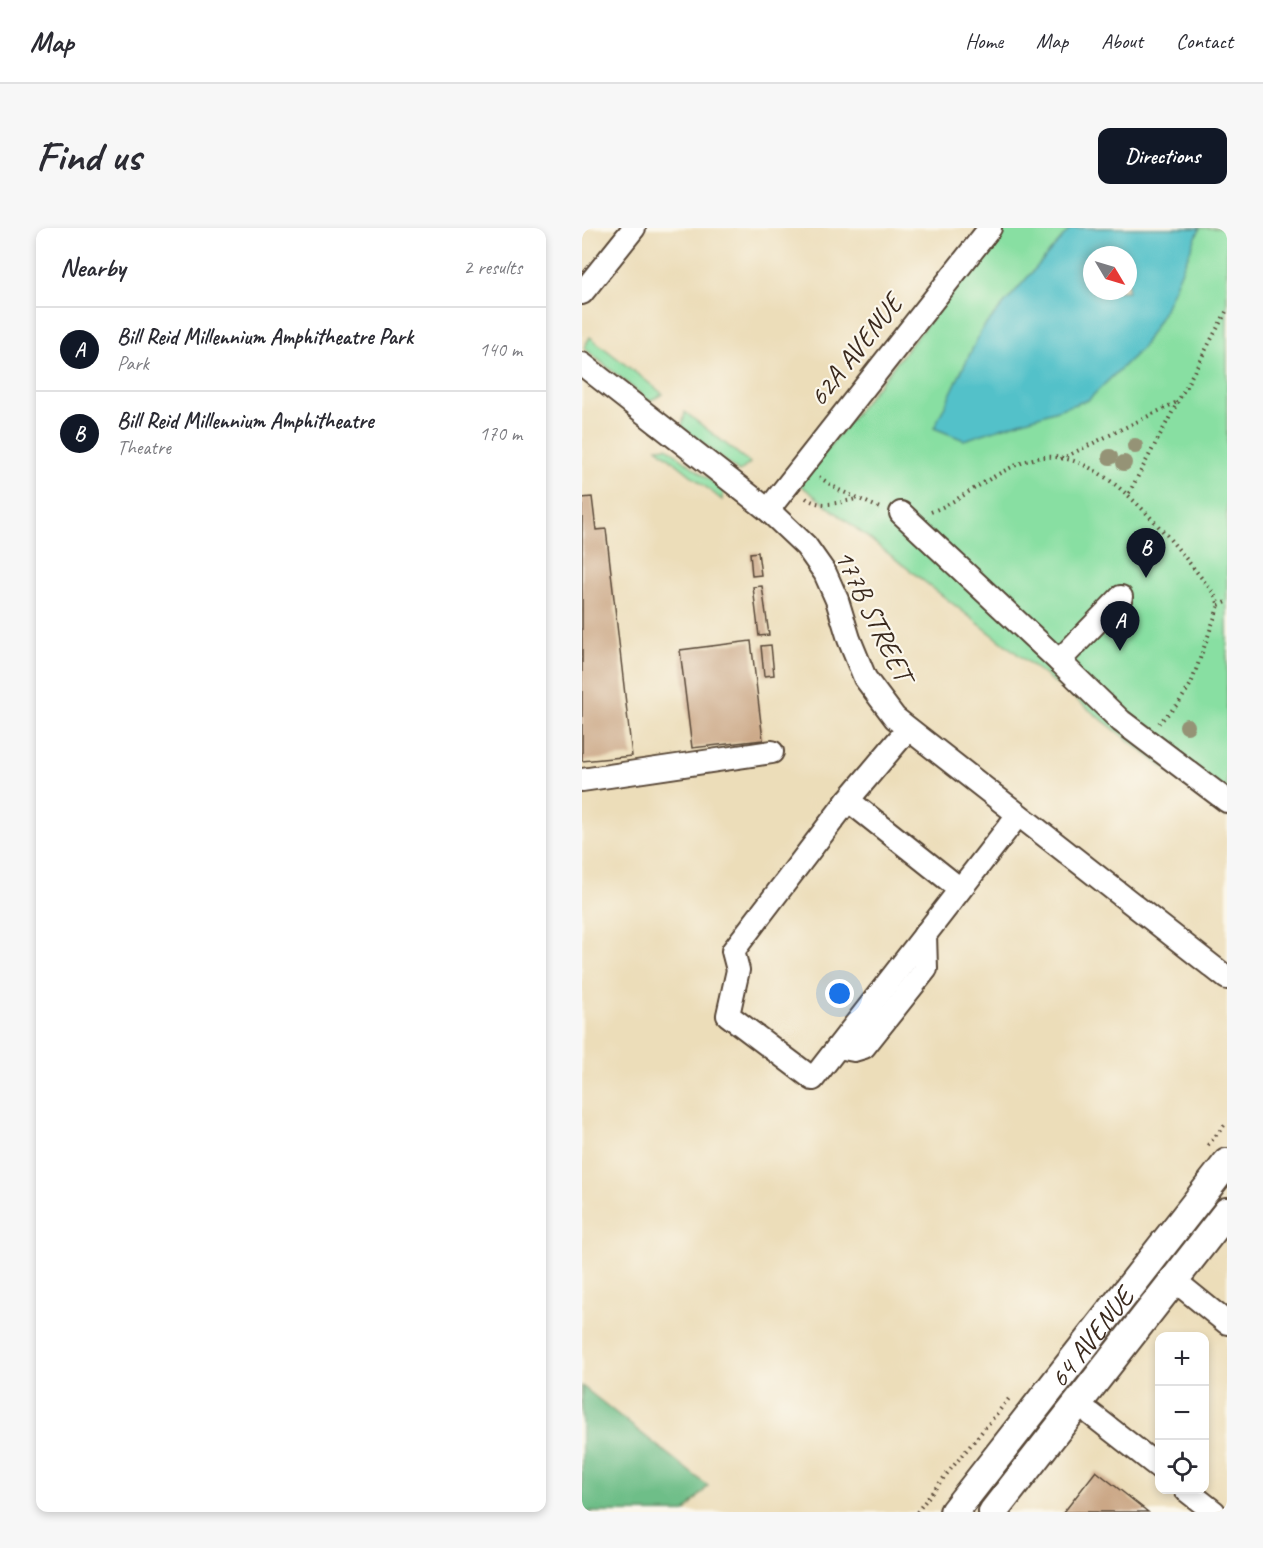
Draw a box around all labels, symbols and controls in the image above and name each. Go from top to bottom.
text: Map [30,24,73,59]
text: Home [965,28,1003,54]
text: Map [1036,28,1068,54]
text: About [1101,28,1143,54]
text: Contact [1176,28,1233,54]
button: Directions [1098,128,1227,184]
text: Find us [36,130,141,183]
north arrow [1083,246,1137,300]
text: Nearby [60,251,125,284]
text: 2 results [463,255,522,280]
street label: 62A AVENUE [801,284,912,413]
text: Bill Reid Millennium Amphitheatre Park [117,323,413,351]
text: A [74,337,85,362]
text: 140 m [479,337,522,362]
text: Park [117,351,149,376]
text: Bill Reid Millennium Amphitheatre [117,407,373,435]
text: B [74,421,85,446]
text: 170 m [479,421,522,446]
text: Theatre [117,435,171,460]
pin: B [1126,528,1166,578]
street label: 177B STREET [827,543,924,693]
pin: A [1100,602,1140,651]
your location [825,979,854,1008]
street label: 64 AVENUE [1041,1278,1143,1394]
map controls [1155,1332,1209,1494]
button: + [1155,1332,1209,1386]
button: − [1155,1386,1209,1440]
button: locate [1155,1440,1209,1494]

